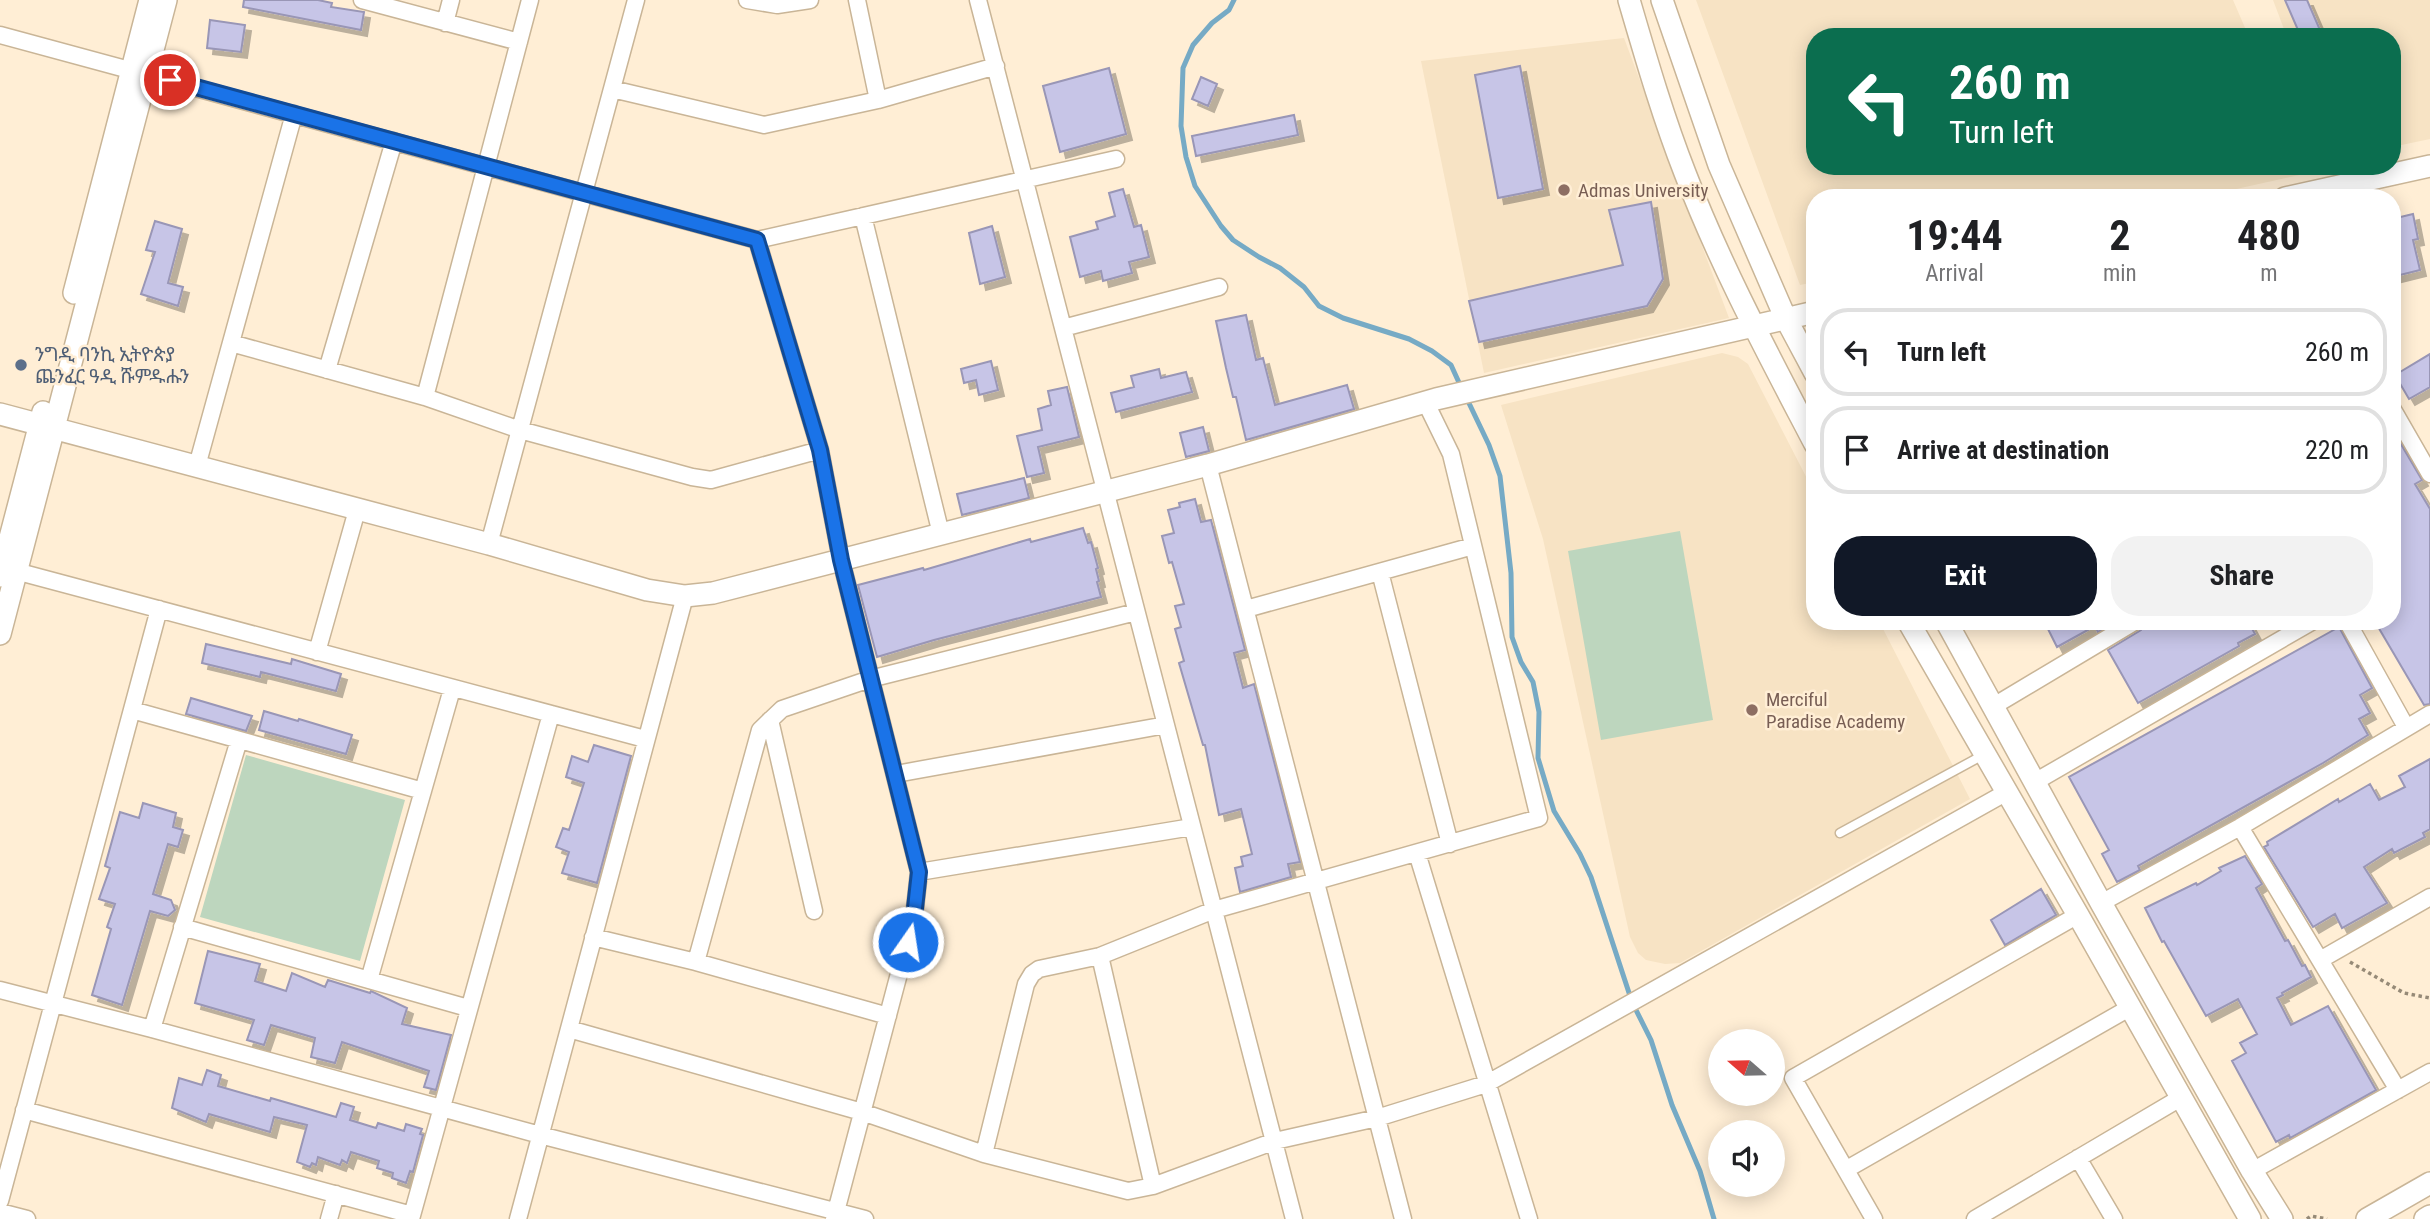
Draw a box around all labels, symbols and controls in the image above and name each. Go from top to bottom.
pin [140,50,200,110]
text: 260 m [1949,54,2071,111]
icon: left [1834,56,1925,147]
icon: arrive [151,61,189,99]
text: Turn left [1949,113,2054,151]
place label: Admas University [1578,179,1708,202]
marker: Admas University [1556,182,1572,198]
text: 19:44 [1906,211,2003,260]
text: 2 [2109,211,2130,260]
text: 480 [2237,211,2301,260]
text: Arrival [1925,260,1984,287]
text: min [2103,260,2137,287]
text: m [2260,260,2277,287]
icon: left [1838,333,1876,371]
text: Turn left [1897,337,1986,367]
text: 260 m [2305,337,2369,367]
place label: ንግዲ ባንኪ ኢትዮጵያ ጨንፈር ዓዲ ሹምዱሑን [35,343,189,388]
marker: ንግዲ ባንኪ ኢትዮጵያ ጨንፈር ዓዲ ሹምዱሑን [13,357,29,373]
icon: arrive [1838,431,1876,469]
text: Arrive at destination [1897,435,2109,465]
text: 220 m [2305,435,2369,465]
button: Exit [1834,536,2097,616]
button: Share [2111,536,2373,616]
place label: Merciful Paradise Academy [1766,688,1905,733]
marker: Merciful Paradise Academy [1744,702,1760,718]
position arrow [871,905,945,979]
north arrow [1708,1029,1785,1106]
map controls [1708,1029,1785,1197]
button: sound [1708,1120,1785,1197]

